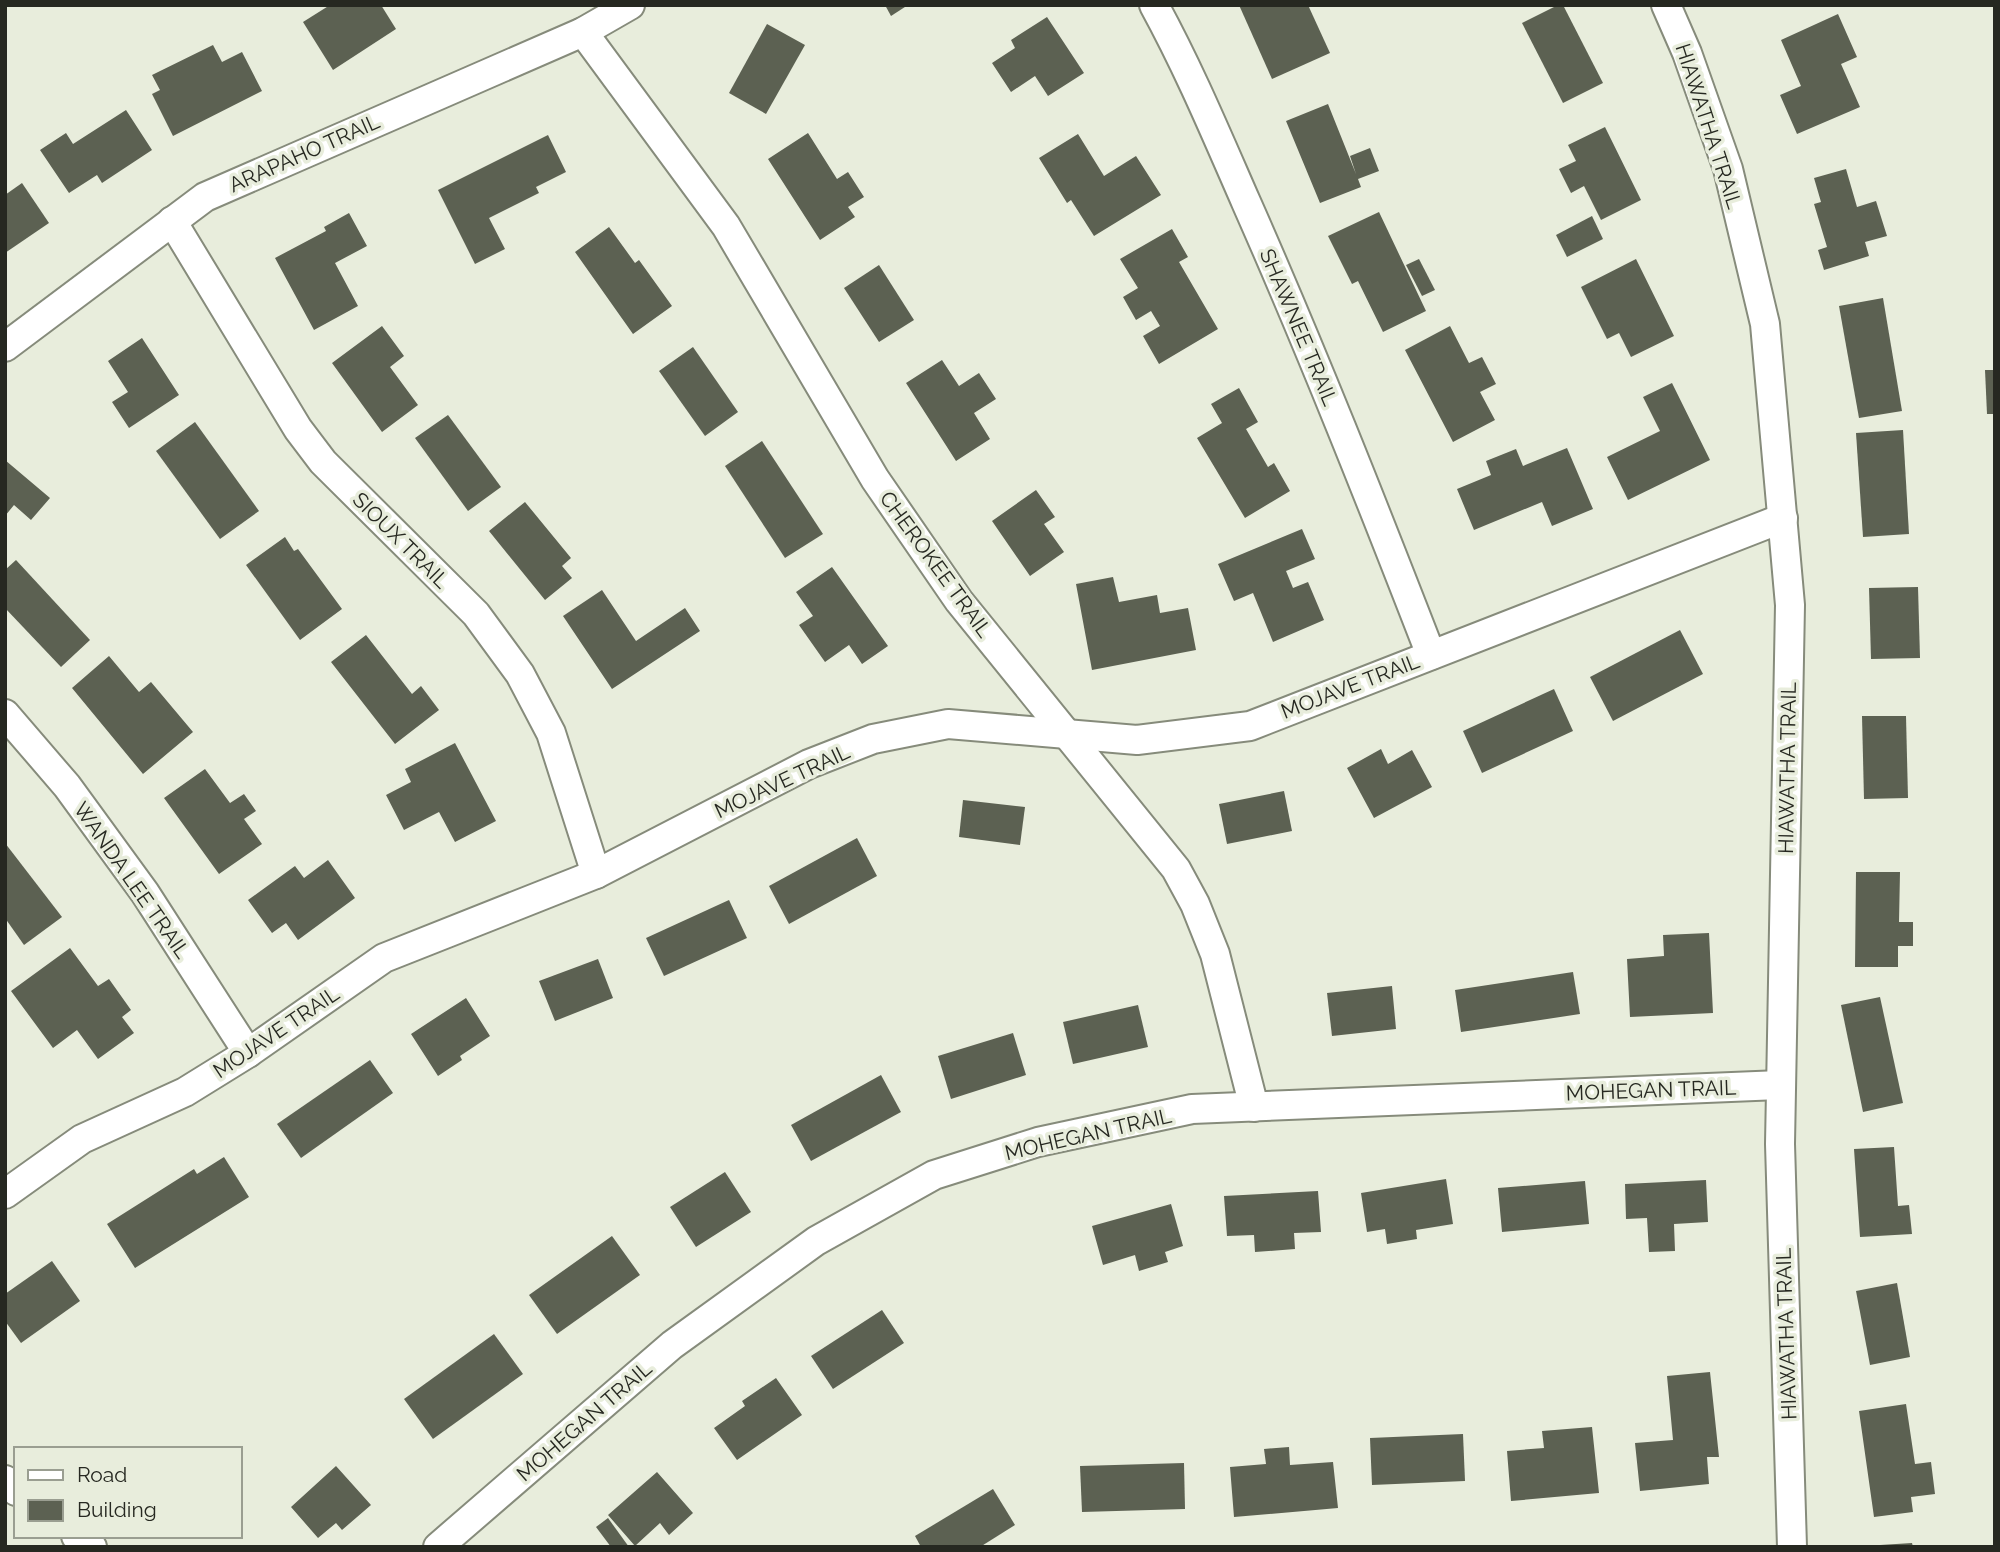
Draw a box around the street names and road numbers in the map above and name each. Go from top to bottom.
street label: HIAWATHA TRAIL [1671,40,1747,212]
street label: ARAPAHO TRAIL [225,109,383,197]
street label: SHAWNEE TRAIL [1255,245,1343,409]
street label: CHEROKEE TRAIL [875,486,997,642]
street label: SIOUX TRAIL [348,487,454,593]
street label: MOJAVE TRAIL [1277,648,1423,724]
street label: HIAWATHA TRAIL [1773,682,1801,854]
street label: MOJAVE TRAIL [710,739,854,823]
street label: WANDA LEE TRAIL [69,797,195,963]
street label: MOJAVE TRAIL [208,981,344,1083]
street label: MOHEGAN TRAIL [1565,1075,1737,1105]
street label: MOHEGAN TRAIL [1002,1103,1174,1165]
street label: HIAWATHA TRAIL [1771,1248,1801,1420]
street label: MOHEGAN TRAIL [511,1356,657,1486]

